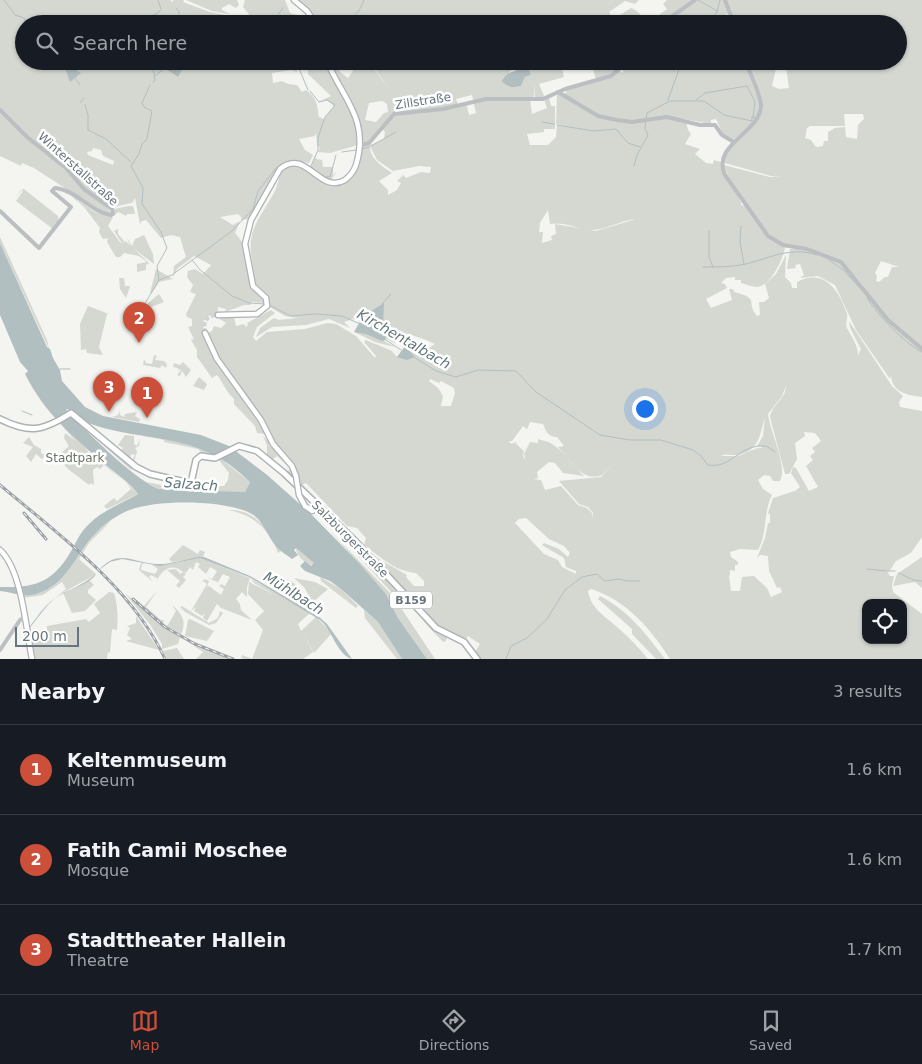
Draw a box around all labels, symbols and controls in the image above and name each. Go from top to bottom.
search box [15,15,907,70]
icon: search [33,29,61,57]
text: Search here [73,32,187,54]
street label: Zillstraße [394,90,452,112]
street label: Winterstallstraße [35,129,121,209]
pin: 2 [123,302,155,343]
water label: Kirchentalbach [355,306,453,372]
pin: 3 [93,371,125,412]
pin: 1 [131,377,163,418]
your location [632,396,658,422]
park label: Stadtpark [46,451,104,465]
water label: Salzach [164,474,218,494]
street label: Salzburgerstraße [309,498,391,580]
water label: Mühlbach [261,568,327,618]
road number: B159 [390,592,432,608]
map controls [862,599,907,644]
button: locate [862,599,907,644]
scale bar [15,624,79,647]
text: 200 m [22,628,67,644]
text: Nearby [20,680,105,704]
text: 3 results [833,682,902,701]
text: Keltenmuseum [67,749,227,771]
text: 1 [30,760,42,779]
text: 1.6 km [847,760,902,779]
text: Museum [67,771,135,790]
text: Fatih Camii Moschee [67,839,287,861]
text: 2 [30,850,42,869]
text: 1.6 km [847,850,902,869]
text: Mosque [67,861,129,880]
text: Stadttheater Hallein [67,929,286,951]
text: 3 [30,940,42,959]
text: 1.7 km [847,940,902,959]
text: Theatre [67,951,129,970]
tab: Map [130,1007,159,1053]
tab: Directions [419,1007,489,1053]
tab: Saved [749,1007,792,1053]

